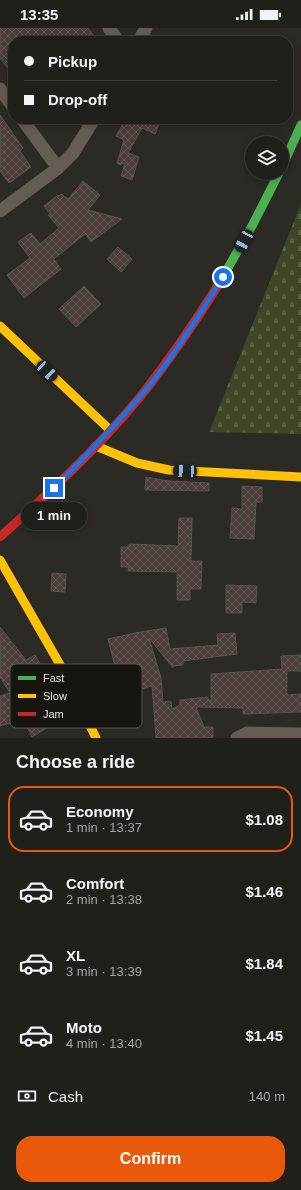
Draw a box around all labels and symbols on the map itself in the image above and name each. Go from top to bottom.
car [233,228,255,254]
route start [214,268,232,286]
car [34,358,60,384]
car [173,464,197,478]
route end [45,479,63,497]
callout: 1 min [21,502,87,530]
legend [10,664,142,728]
text: Fast [43,672,64,684]
text: Slow [43,690,67,702]
text: Jam [43,708,64,720]

